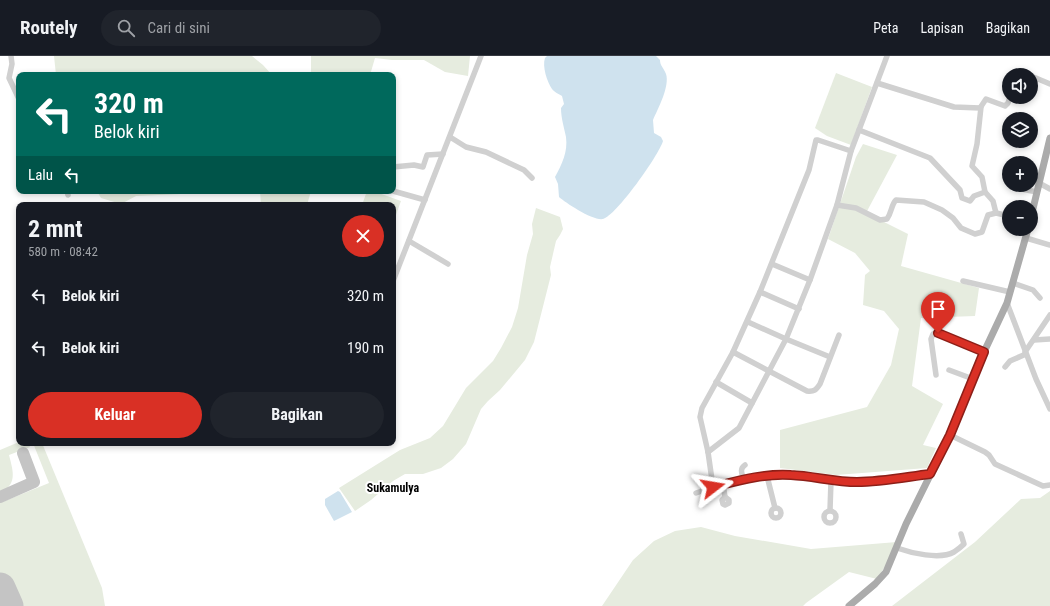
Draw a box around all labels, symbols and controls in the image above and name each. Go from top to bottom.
search box [101,10,381,46]
text: Routely [20,16,77,39]
icon: search [115,17,137,39]
text: Cari di sini [147,19,210,37]
text: Peta [873,20,898,36]
text: Lapisan [920,20,964,36]
text: Bagikan [986,20,1030,36]
map controls [1002,68,1038,236]
button: sound [1002,68,1038,104]
text: 320 m [94,87,164,120]
icon: left [28,88,80,140]
button: layers [1002,112,1038,148]
text: Belok kiri [94,121,160,142]
button: + [1002,156,1038,192]
icon: left [61,164,83,186]
text: Lalu [28,166,53,184]
button: − [1002,200,1038,236]
text: 2 mnt [28,215,83,243]
button: close [342,215,384,257]
text: 580 m · 08:42 [28,244,98,259]
icon: left [28,285,50,307]
text: Belok kiri [62,287,119,305]
text: 320 m [347,287,384,305]
pin [921,292,955,333]
icon: arrive [927,298,949,320]
icon: left [28,337,50,359]
text: Belok kiri [62,339,119,357]
text: 190 m [347,339,384,357]
button: Keluar [28,392,202,438]
button: Bagikan [210,392,384,438]
position arrow [692,466,734,508]
district label: Sukamulya [367,481,420,495]

